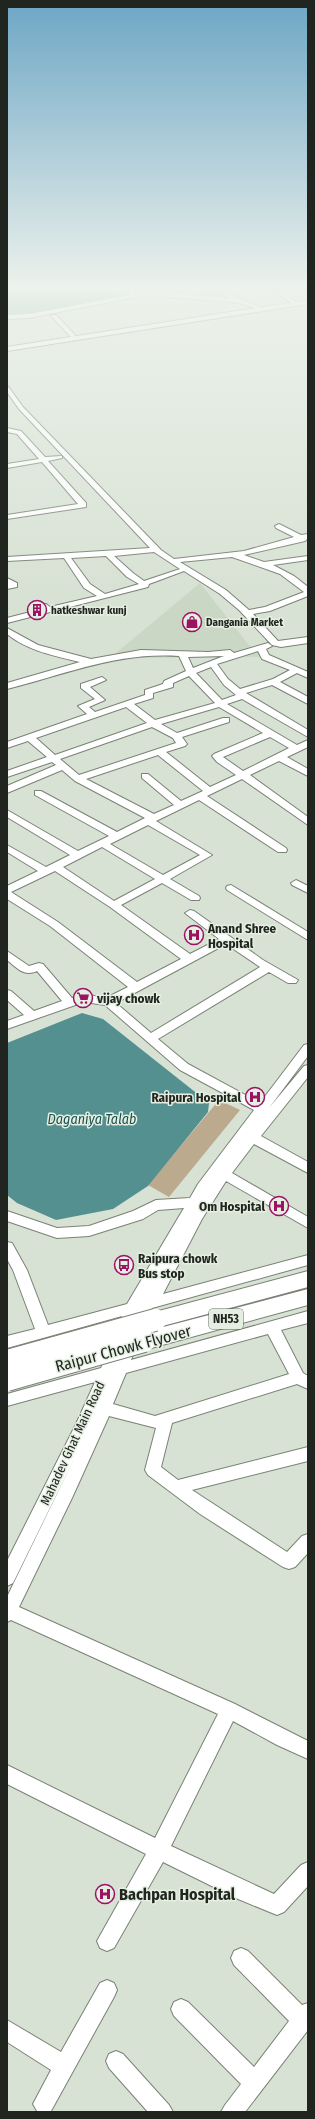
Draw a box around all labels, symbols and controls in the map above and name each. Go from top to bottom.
building icon: hatkeshwar kunj [26,599,48,621]
place label: hatkeshwar kunj [51,604,127,617]
shop icon: Dangania Market [181,611,203,633]
place label: Dangania Market [206,616,283,629]
place label: Anand Shree Hospital [207,921,276,951]
hospital icon: Anand Shree Hospital [183,924,205,946]
supermarket icon: vijay chowk [72,987,94,1009]
place label: vijay chowk [96,991,160,1006]
hospital icon: Raipura Hospital [244,1086,266,1108]
place label: Raipura Hospital [151,1090,241,1105]
water label: Daganiya Talab [48,1111,136,1128]
hospital icon: Om Hospital [268,1195,290,1217]
place label: Om Hospital [199,1199,265,1214]
place label: Raipura chowk Bus stop [138,1251,218,1281]
bus stop icon: Raipura chowk Bus stop [113,1254,135,1276]
road number: NH53 [209,1309,243,1329]
street label: Raipur Chowk Flyover [53,1321,194,1376]
street label: Mahadev Ghat Main Road [37,1379,108,1507]
hospital icon: Bachpan Hospital [94,1883,116,1905]
place label: Bachpan Hospital [119,1885,236,1904]

